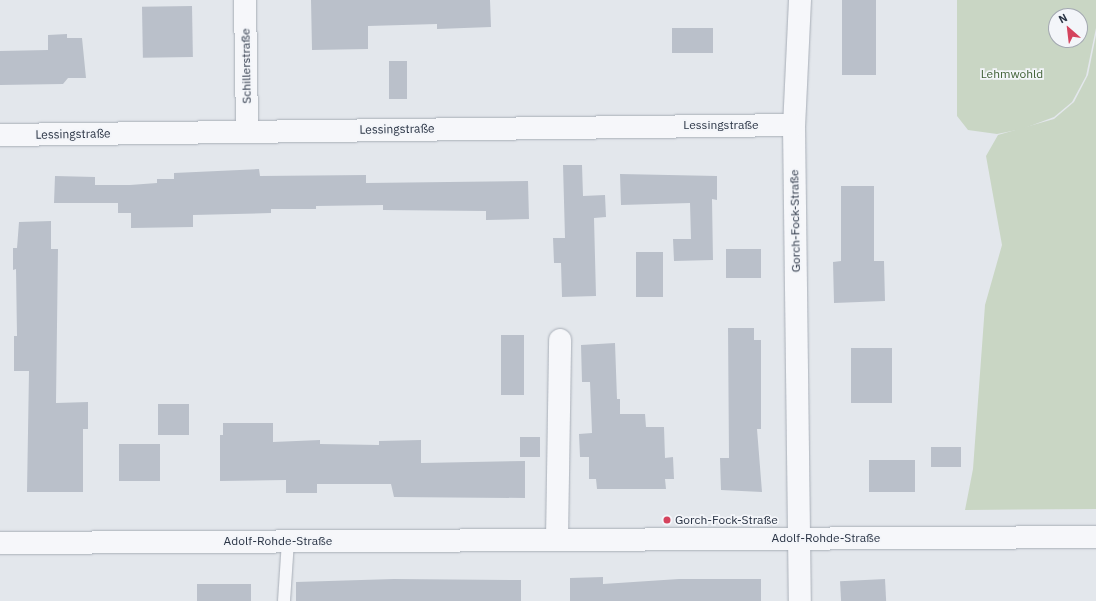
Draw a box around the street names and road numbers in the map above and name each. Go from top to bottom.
street label: Schillerstraße [238,28,254,104]
street label: Lessingstraße [683,118,759,132]
street label: Lessingstraße [359,121,435,137]
street label: Lessingstraße [35,126,111,142]
street label: Gorch-Fock-Straße [787,170,803,272]
street label: Adolf-Rohde-Straße [772,531,880,545]
street label: Adolf-Rohde-Straße [224,534,332,548]

